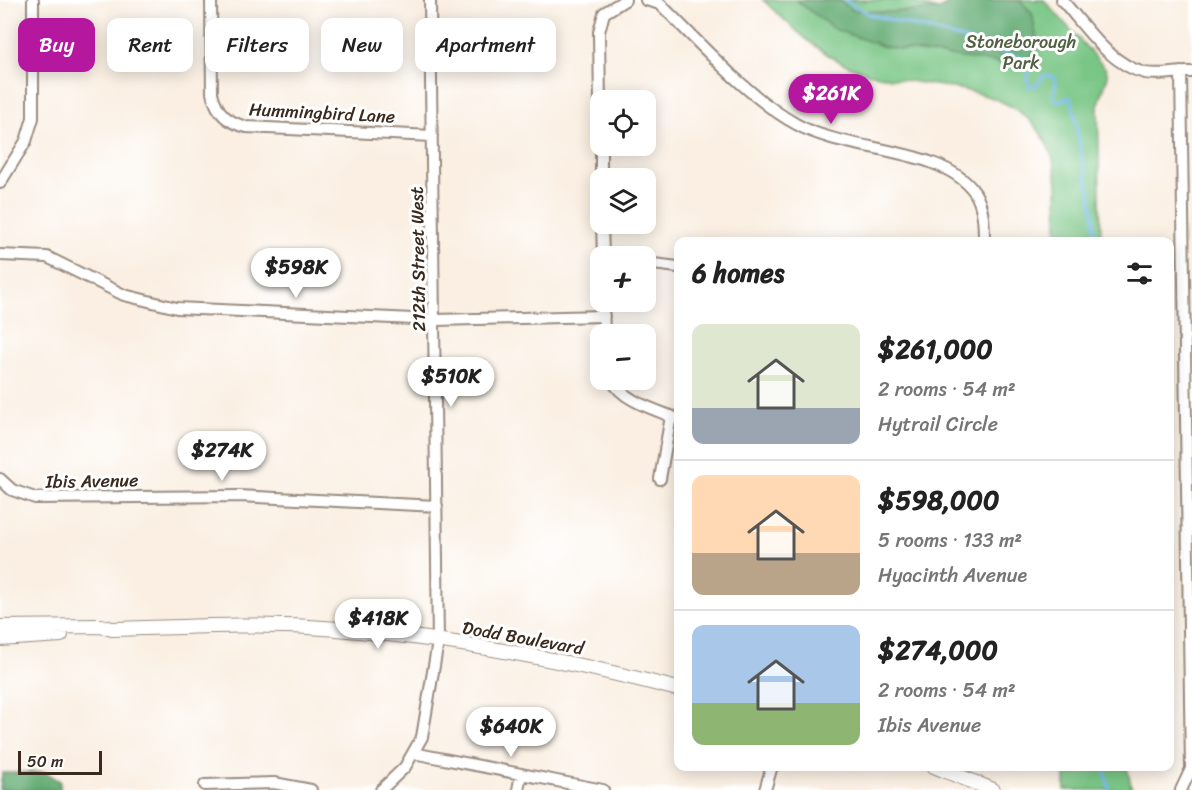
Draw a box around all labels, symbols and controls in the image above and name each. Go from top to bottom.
chip: Buy [18,18,95,72]
chip: Rent [107,18,193,72]
chip: Filters [205,18,309,72]
chip: New [321,18,403,72]
chip: Apartment [415,18,556,72]
park label: Stoneborough Park [966,26,1076,79]
pin: $261K [789,74,873,125]
text: $261K [802,76,860,111]
map controls [590,90,656,390]
button: locate [590,90,656,156]
street label: Hummingbird Lane [248,93,396,133]
button: layers [590,168,656,234]
street label: 212th Street West [401,186,435,332]
button: + [590,246,656,312]
pin: $598K [254,248,338,299]
text: $598K [265,250,327,285]
text: 6 homes [692,250,784,296]
icon: filters [1123,257,1156,290]
button: − [590,324,656,390]
text: $261,000 [878,326,993,372]
icon: home [740,348,812,420]
pin: $510K [409,357,493,408]
text: $510K [421,359,481,394]
text: 2 rooms · 54 m² [878,372,1016,407]
text: Hytrail Circle [878,407,998,442]
pin: $274K [180,431,264,482]
text: $274K [191,433,253,468]
street label: Ibis Avenue [44,464,139,498]
text: $598,000 [878,477,999,523]
icon: home [740,499,812,571]
text: 5 rooms · 133 m² [878,523,1022,558]
text: Hyacinth Avenue [878,558,1027,593]
pin: $418K [336,599,420,650]
text: $418K [349,601,407,636]
street label: Dodd Boulevard [460,612,588,665]
text: $274,000 [878,627,998,673]
icon: home [740,649,812,721]
text: 2 rooms · 54 m² [878,673,1016,708]
pin: $640K [469,707,553,758]
text: Ibis Avenue [878,708,981,743]
text: $640K [480,709,542,744]
text: 50 m [27,747,63,776]
scale bar [18,748,102,776]

